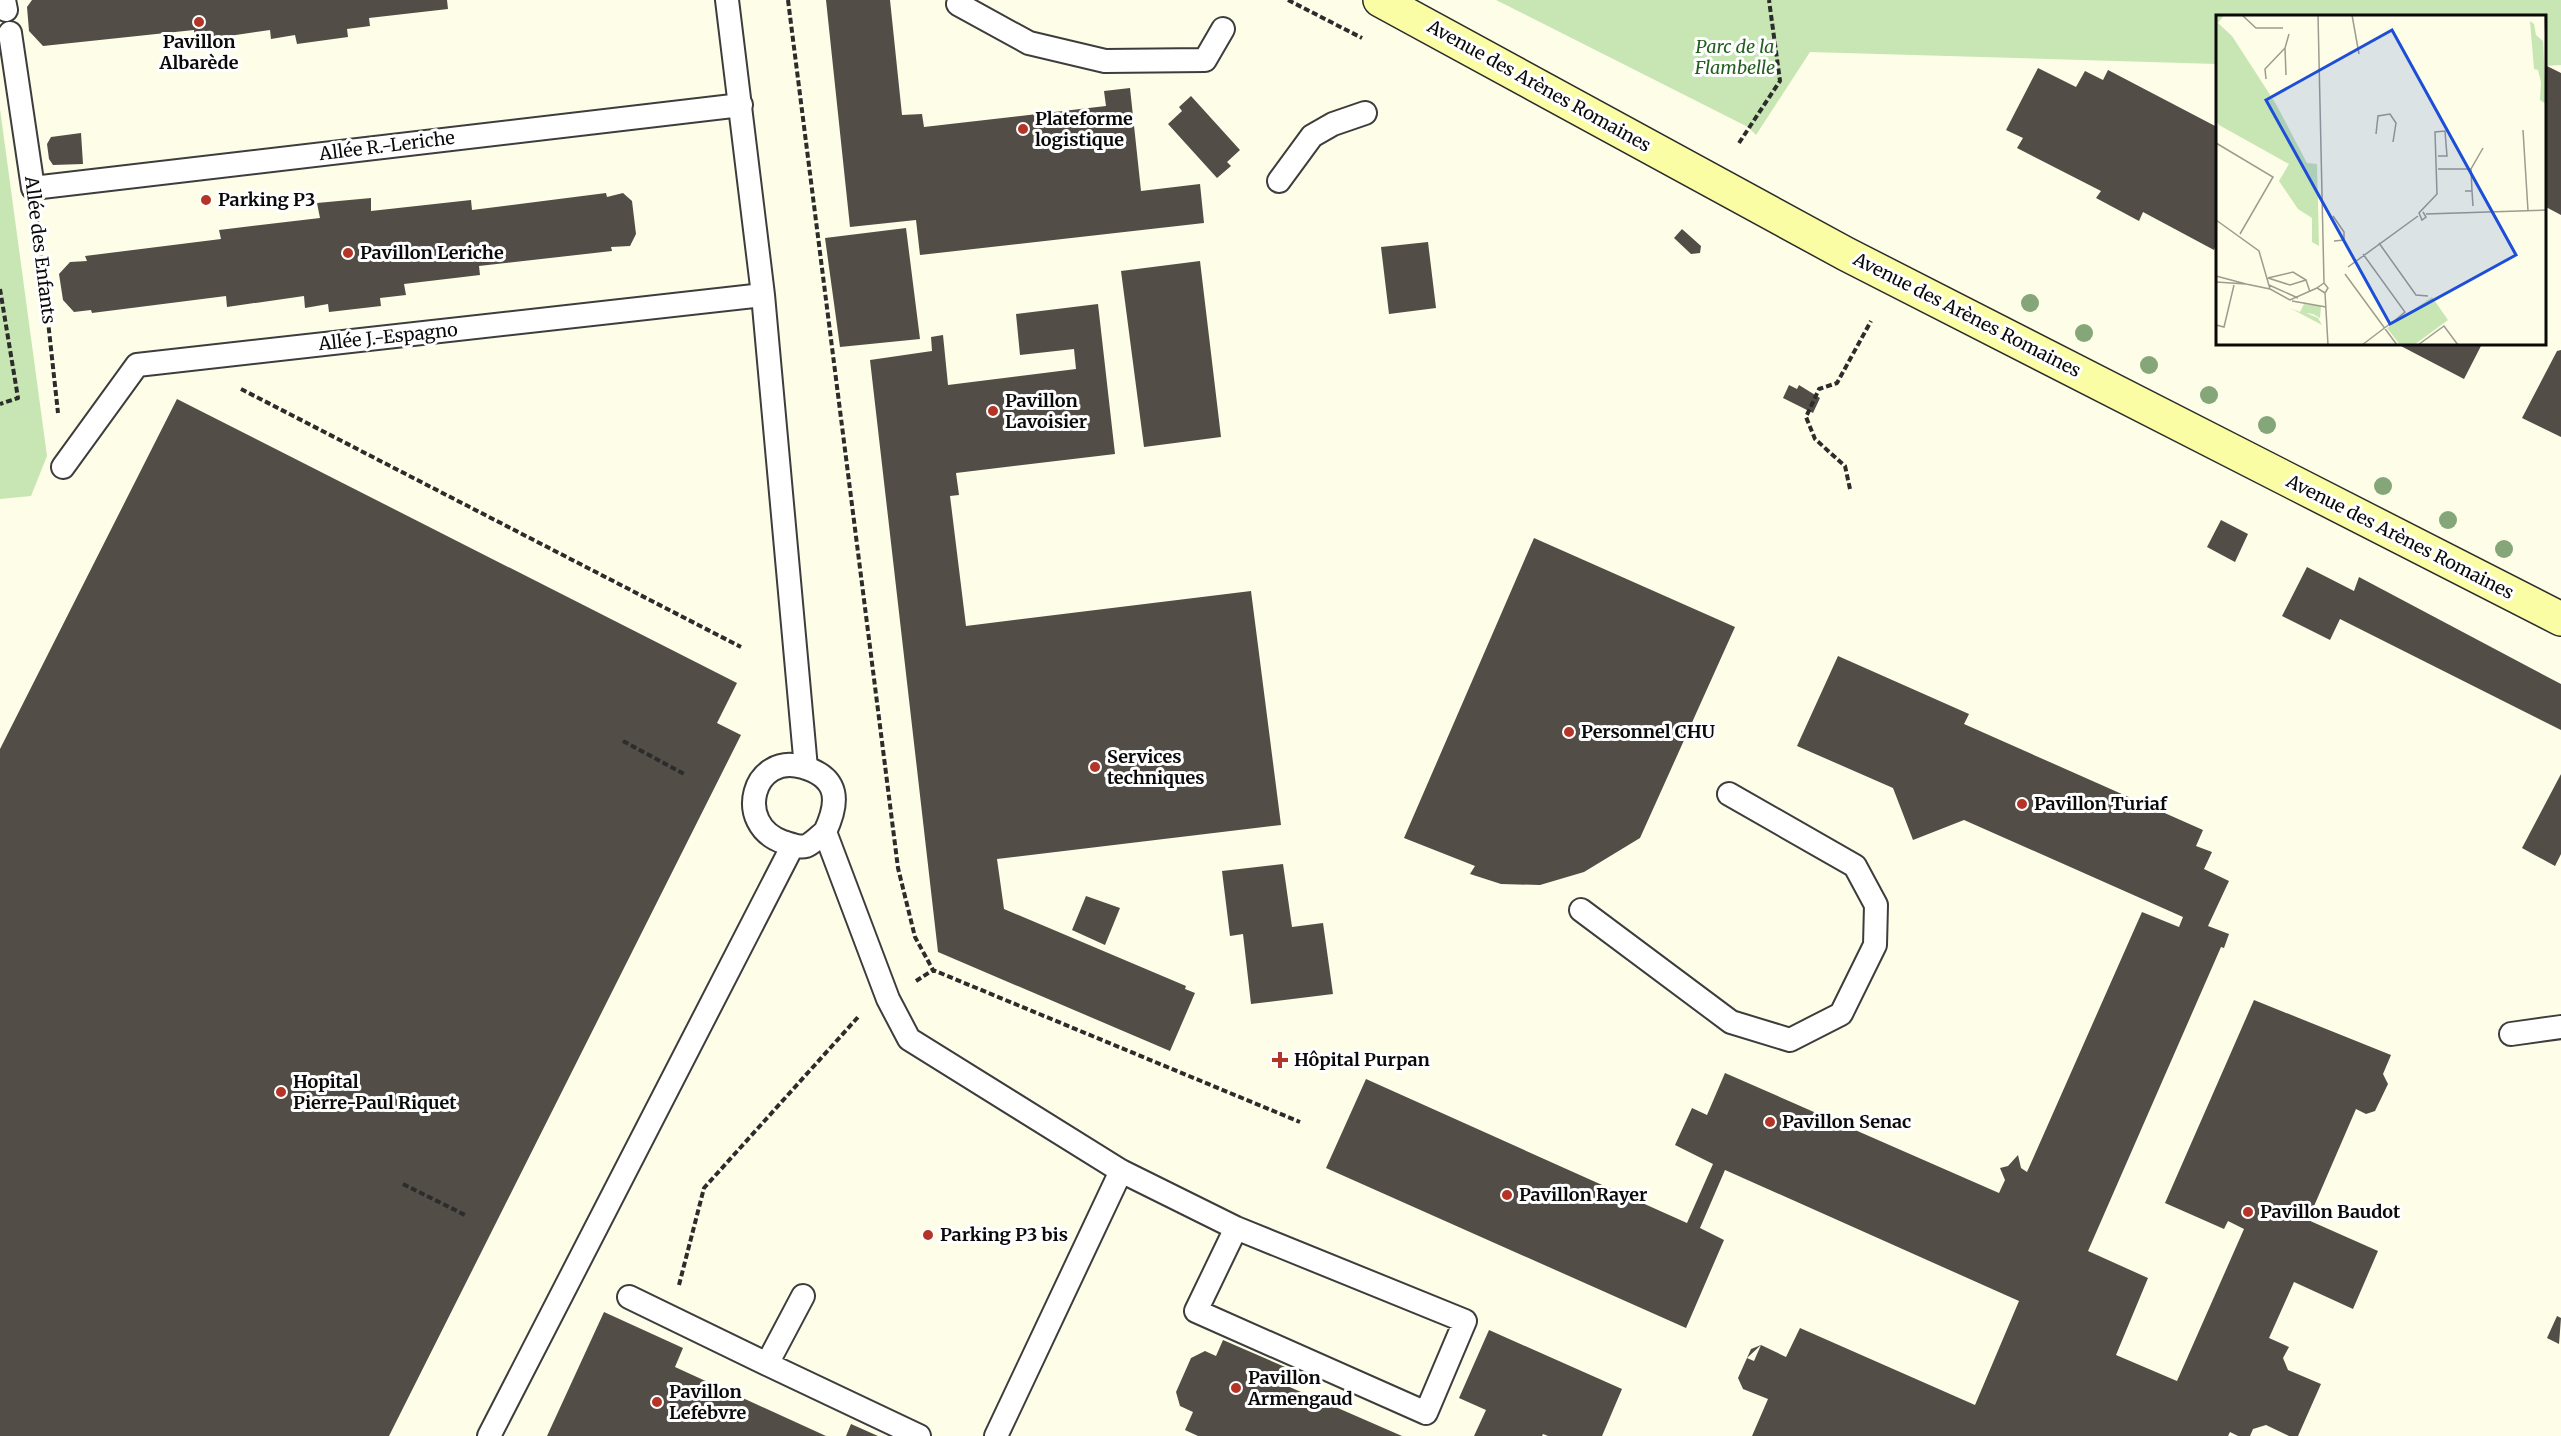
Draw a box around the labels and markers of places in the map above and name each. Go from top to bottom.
marker: Pavillon Albarède [192,15,206,29]
place label: Pavillon Albarède [159,30,239,74]
place label: Plateforme logistique [1035,107,1133,151]
marker: Plateforme logistique [1016,122,1030,136]
place label: Parking P3 [218,188,315,211]
marker: Parking P3 [199,193,213,207]
place label: Pavillon Leriche [360,241,504,264]
marker: Pavillon Leriche [341,246,355,260]
place label: Pavillon Lavoisier [1005,389,1087,433]
marker: Pavillon Lavoisier [986,404,1000,418]
place label: Personnel CHU [1581,720,1715,743]
marker: Personnel CHU [1562,725,1576,739]
place label: Services techniques [1107,745,1205,789]
marker: Services techniques [1088,760,1102,774]
place label: Pavillon Turiaf [2034,792,2168,815]
marker: Pavillon Turiaf [2015,797,2029,811]
place label: Hôpital Purpan [1294,1048,1430,1071]
marker: Hôpital Purpan [1271,1051,1289,1069]
place label: Hopital Pierre-Paul Riquet [293,1070,457,1114]
marker: Hopital Pierre-Paul Riquet [274,1085,288,1099]
place label: Pavillon Senac [1782,1110,1911,1133]
marker: Pavillon Senac [1763,1115,1777,1129]
place label: Pavillon Rayer [1519,1183,1647,1206]
marker: Pavillon Rayer [1500,1188,1514,1202]
place label: Pavillon Baudot [2260,1200,2401,1223]
marker: Pavillon Baudot [2241,1205,2255,1219]
place label: Parking P3 bis [940,1223,1068,1246]
marker: Parking P3 bis [921,1228,935,1242]
place label: Pavillon Armengaud [1247,1366,1353,1410]
place label: Pavillon Lefebvre [669,1380,747,1424]
marker: Pavillon Armengaud [1229,1381,1243,1395]
marker: Pavillon Lefebvre [650,1395,664,1409]

